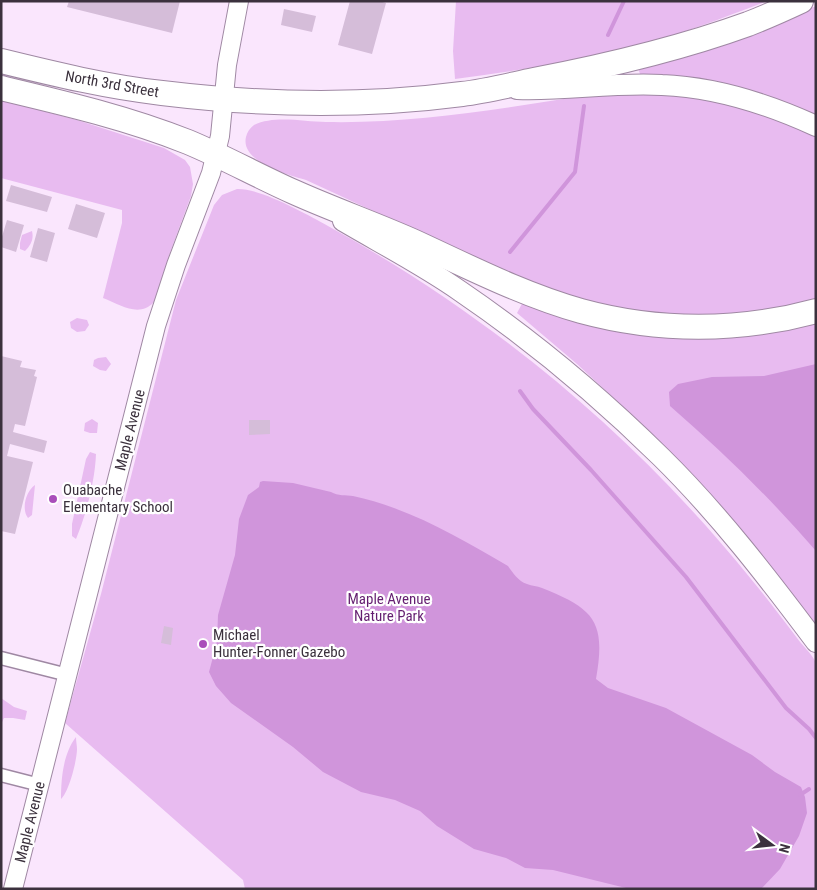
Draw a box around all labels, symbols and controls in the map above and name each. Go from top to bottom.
street label: North 3rd Street [64,67,160,101]
street label: Maple Avenue [111,388,149,472]
place label: Ouabache Elementary School [63,481,173,516]
marker: Ouabache Elementary School [47,493,59,505]
park label: Maple Avenue Nature Park [347,590,431,625]
place label: Michael Hunter-Fonner Gazebo [213,626,345,661]
marker: Michael Hunter-Fonner Gazebo [197,638,209,650]
street label: Maple Avenue [11,780,49,864]
north arrow [747,820,797,870]
text: N [776,842,793,855]

